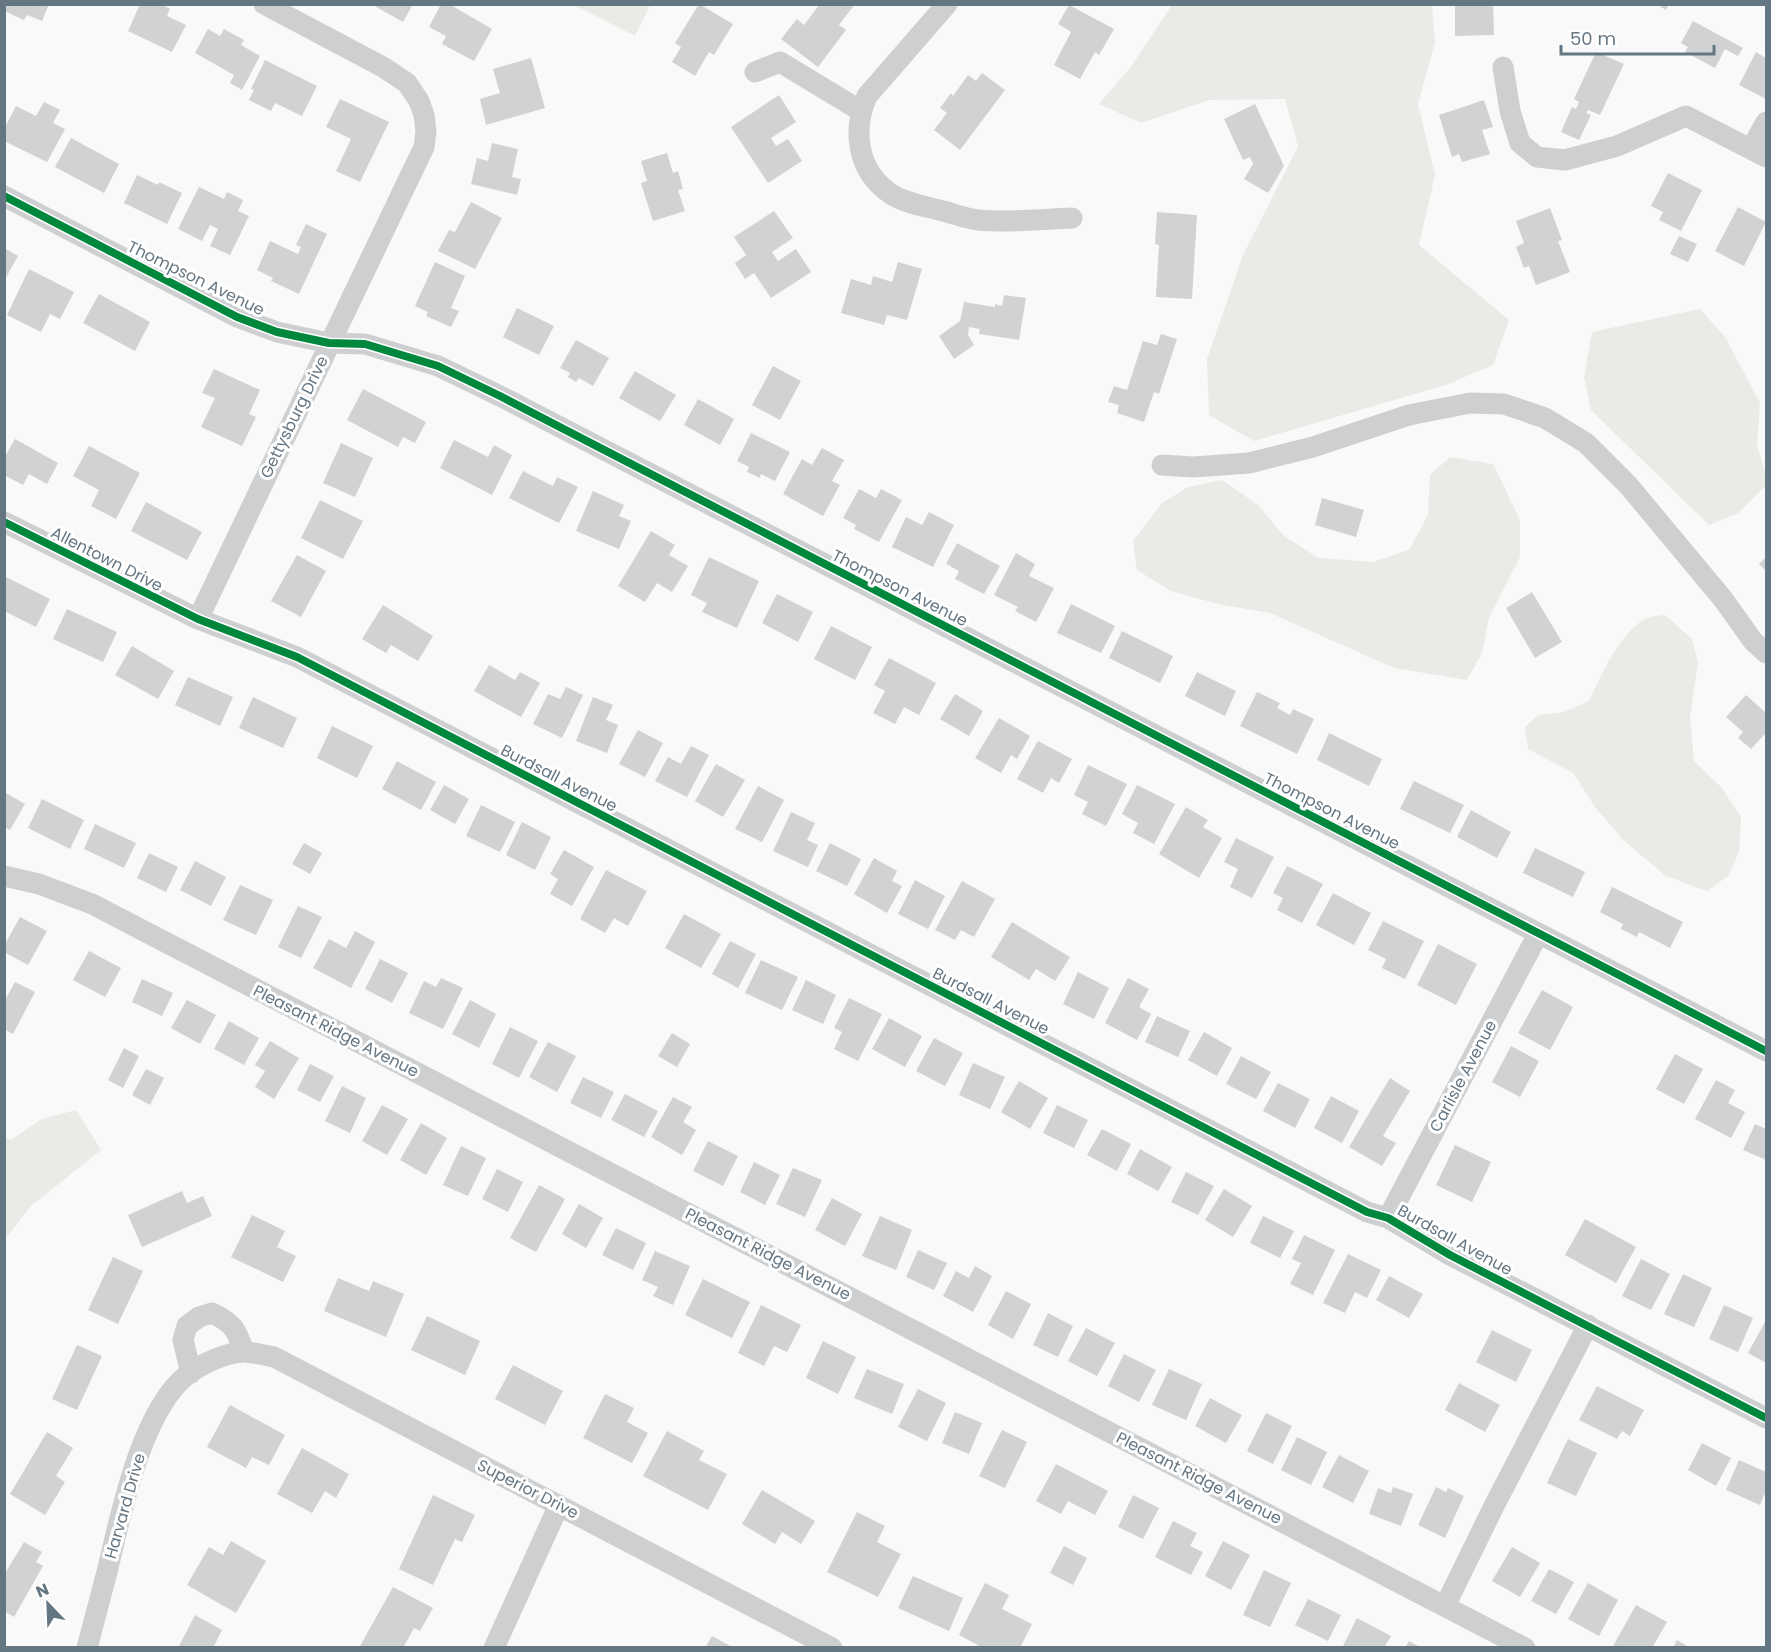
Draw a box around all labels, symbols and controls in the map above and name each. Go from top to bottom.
scale bar [1561,18,1714,56]
text: 50 m [1570,26,1616,51]
street label: Thompson Avenue [124,235,268,321]
street label: Gettysburg Drive [254,352,334,482]
street label: Allentown Drive [47,521,167,597]
street label: Thompson Avenue [828,544,972,632]
street label: Burdsall Avenue [497,739,621,817]
street label: Thompson Avenue [1260,767,1404,855]
street label: Burdsall Avenue [929,962,1053,1040]
street label: Pleasant Ridge Avenue [249,979,423,1083]
street label: Carlisle Avenue [1424,1016,1502,1136]
street label: Burdsall Avenue [1393,1199,1517,1281]
street label: Pleasant Ridge Avenue [681,1202,855,1306]
street label: Pleasant Ridge Avenue [1112,1426,1286,1530]
street label: Harvard Drive [99,1450,151,1561]
street label: Superior Drive [473,1454,583,1524]
north arrow [18,1574,78,1634]
text: N [32,1578,52,1604]

